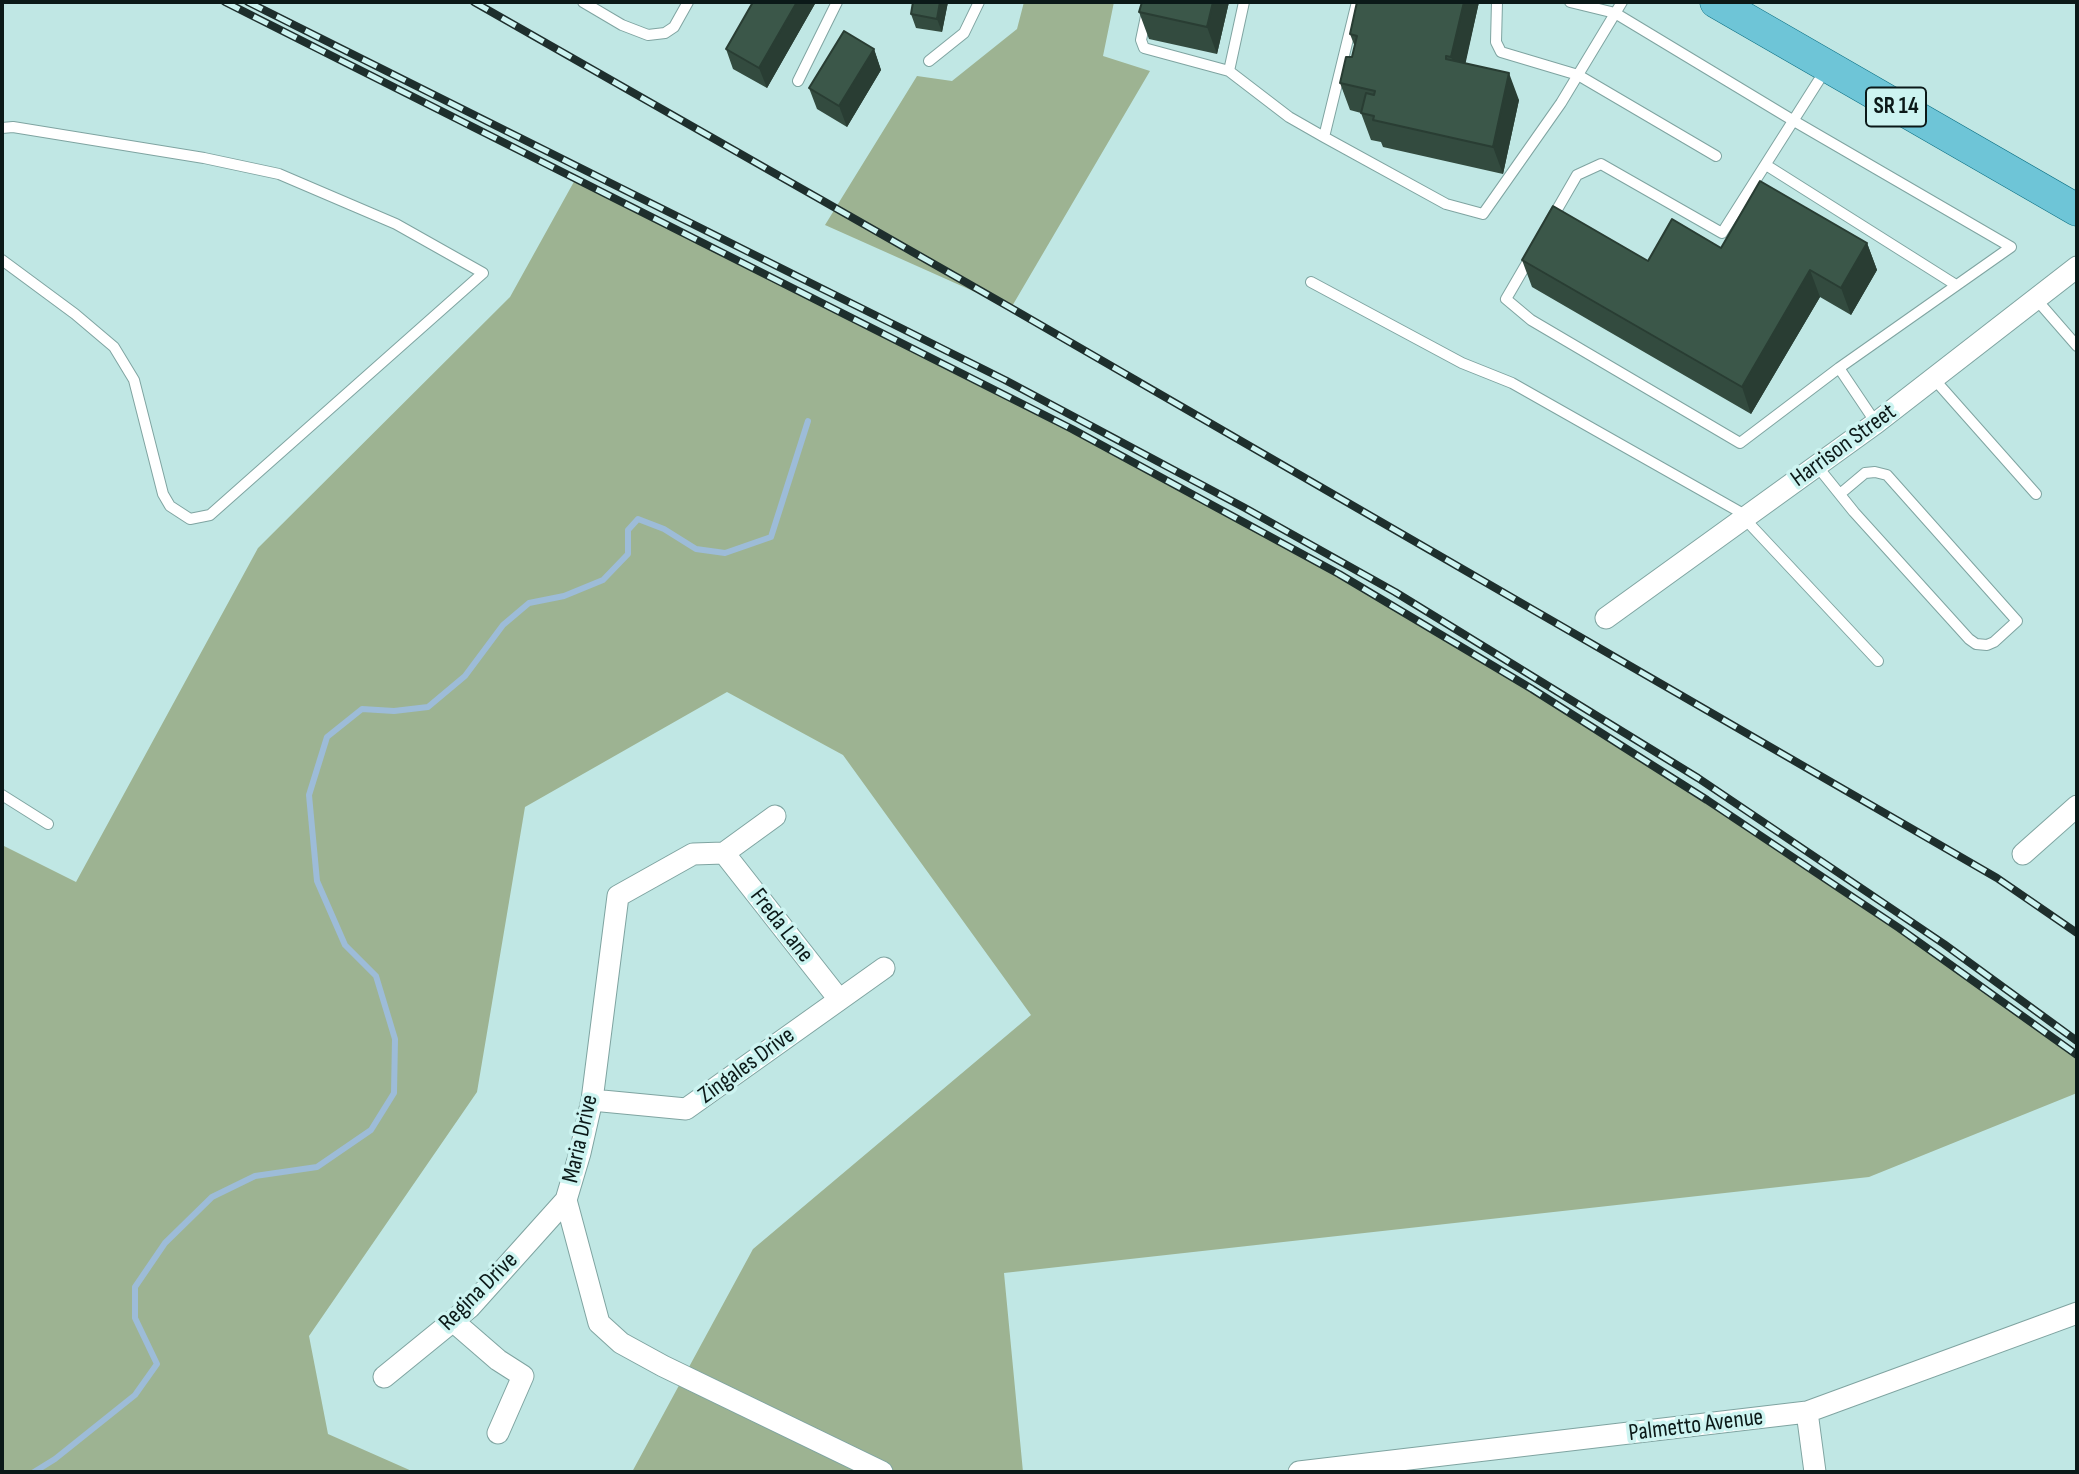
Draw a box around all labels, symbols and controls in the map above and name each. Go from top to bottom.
road number: SR 14 [1866,88,1926,127]
street label: Harrison Street [1786,398,1902,494]
street label: Freda Lane [743,883,819,969]
street label: Zingales Drive [693,1022,801,1110]
street label: Maria Drive [557,1092,605,1186]
street label: Regina Drive [434,1247,524,1337]
street label: Palmetto Avenue [1627,1403,1765,1449]

